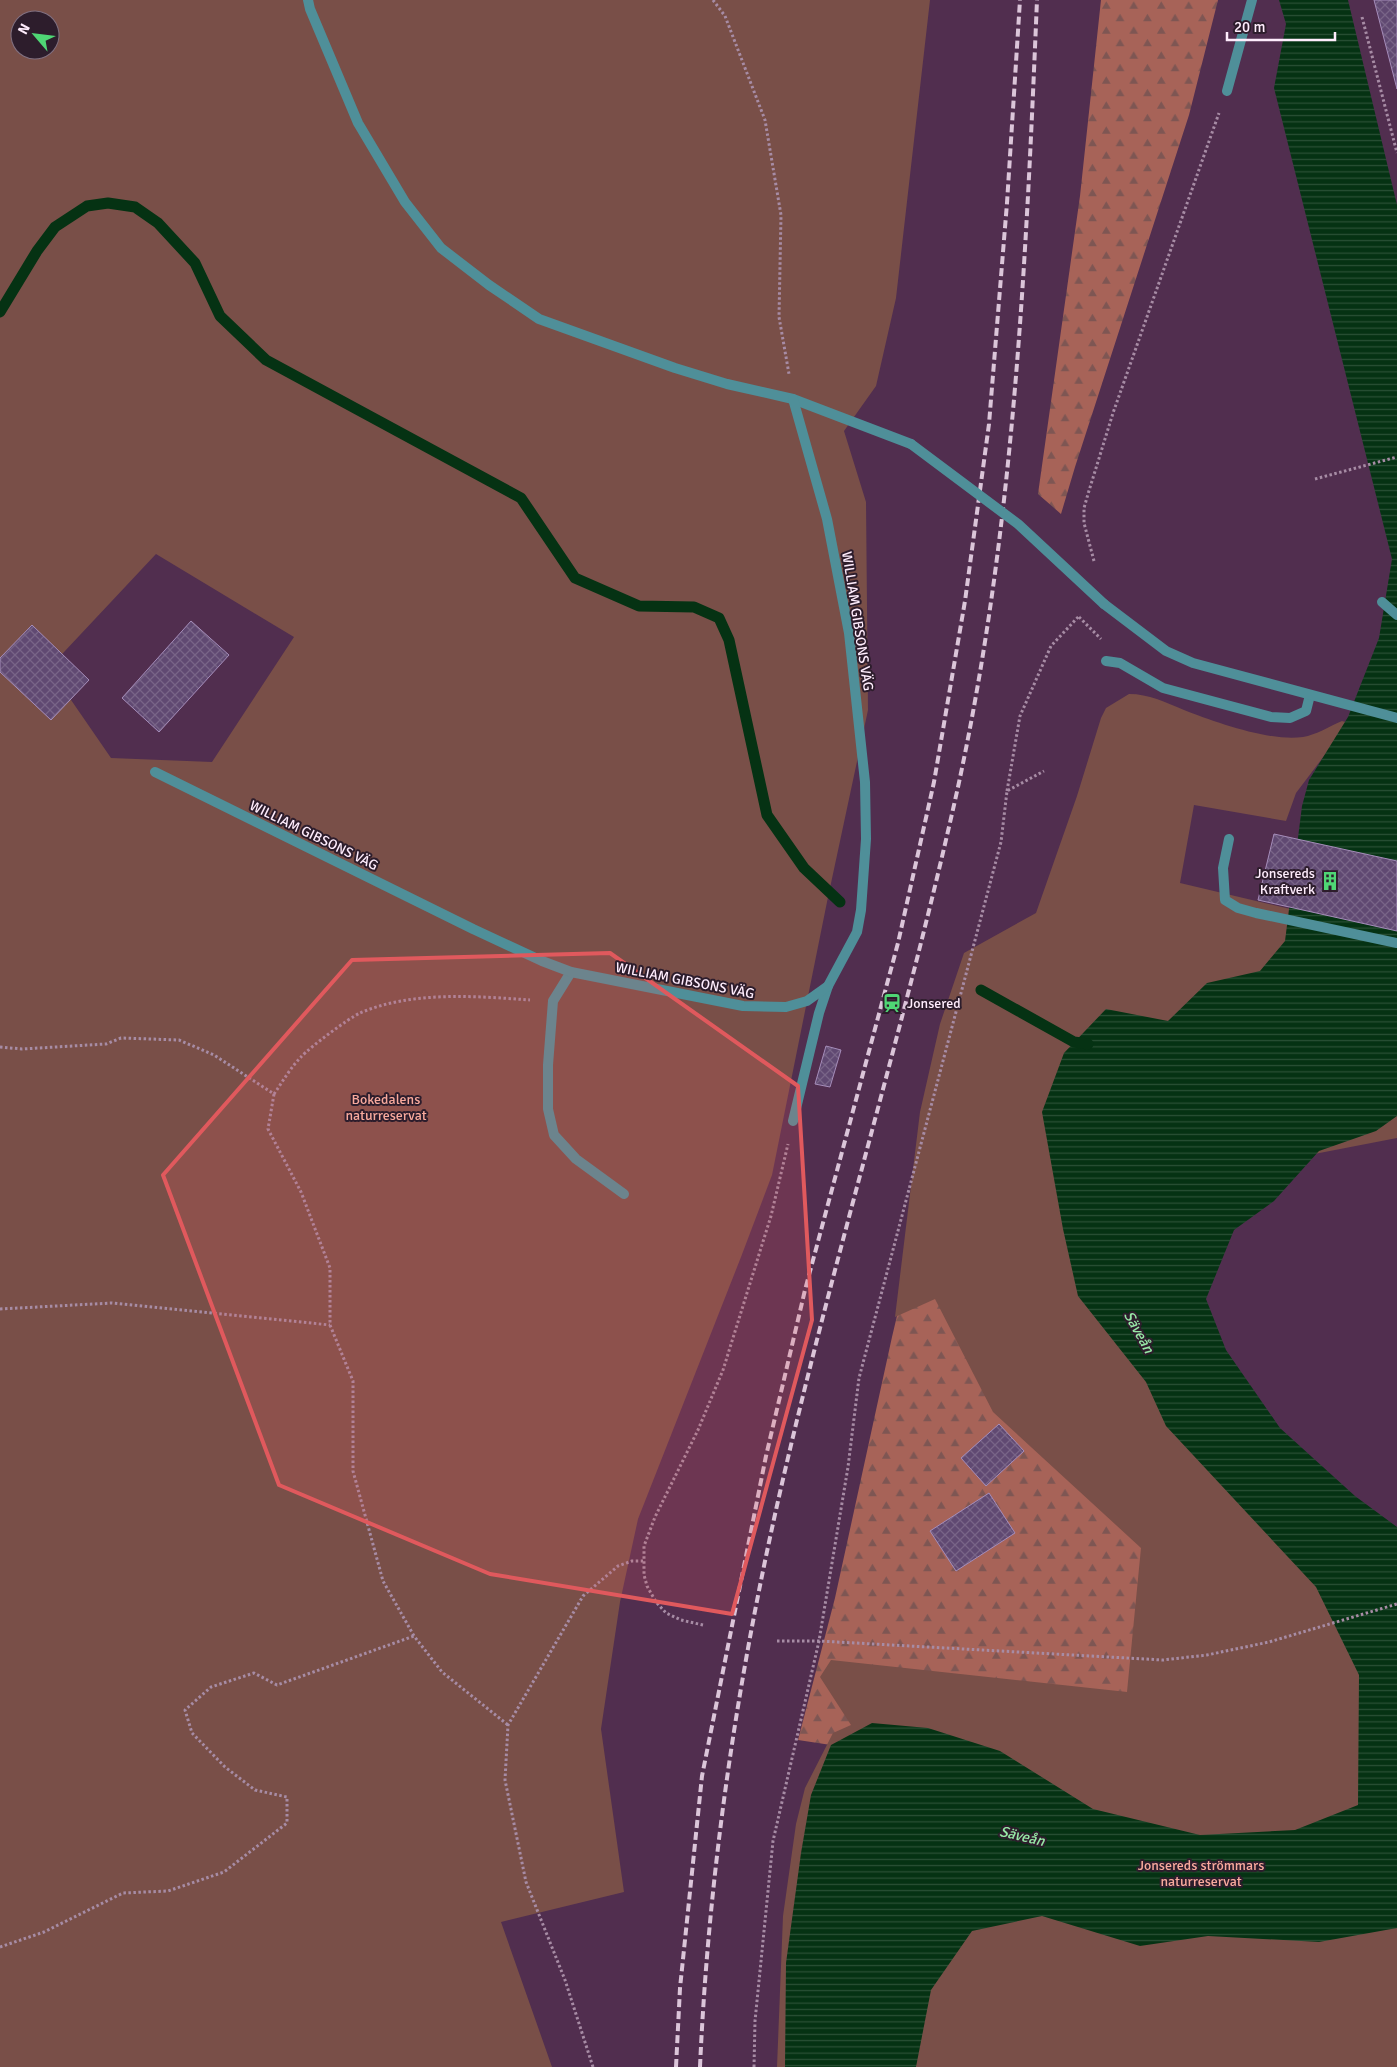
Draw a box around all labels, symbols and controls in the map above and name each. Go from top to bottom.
north arrow [10,10,60,60]
scale bar [1227,10,1334,42]
text: 20 m [1234,18,1265,36]
text: N [14,21,34,37]
street label: WILLIAM GIBSONS VÄG [838,550,877,692]
street label: WILLIAM GIBSONS VÄG [247,797,381,874]
place label: Jonsereds Kraftverk [1255,865,1315,898]
building icon: Jonsereds Kraftverk [1319,870,1341,892]
street label: WILLIAM GIBSONS VÄG [614,959,756,1002]
station icon: Jonsered [881,992,903,1014]
place label: Jonsered [907,995,961,1012]
park label: Bokedalens naturreservat [345,1091,427,1124]
water label: Säveån [1120,1308,1158,1357]
water label: Säveån [998,1822,1047,1850]
park label: Jonsereds strömmars naturreservat [1138,1857,1264,1890]

